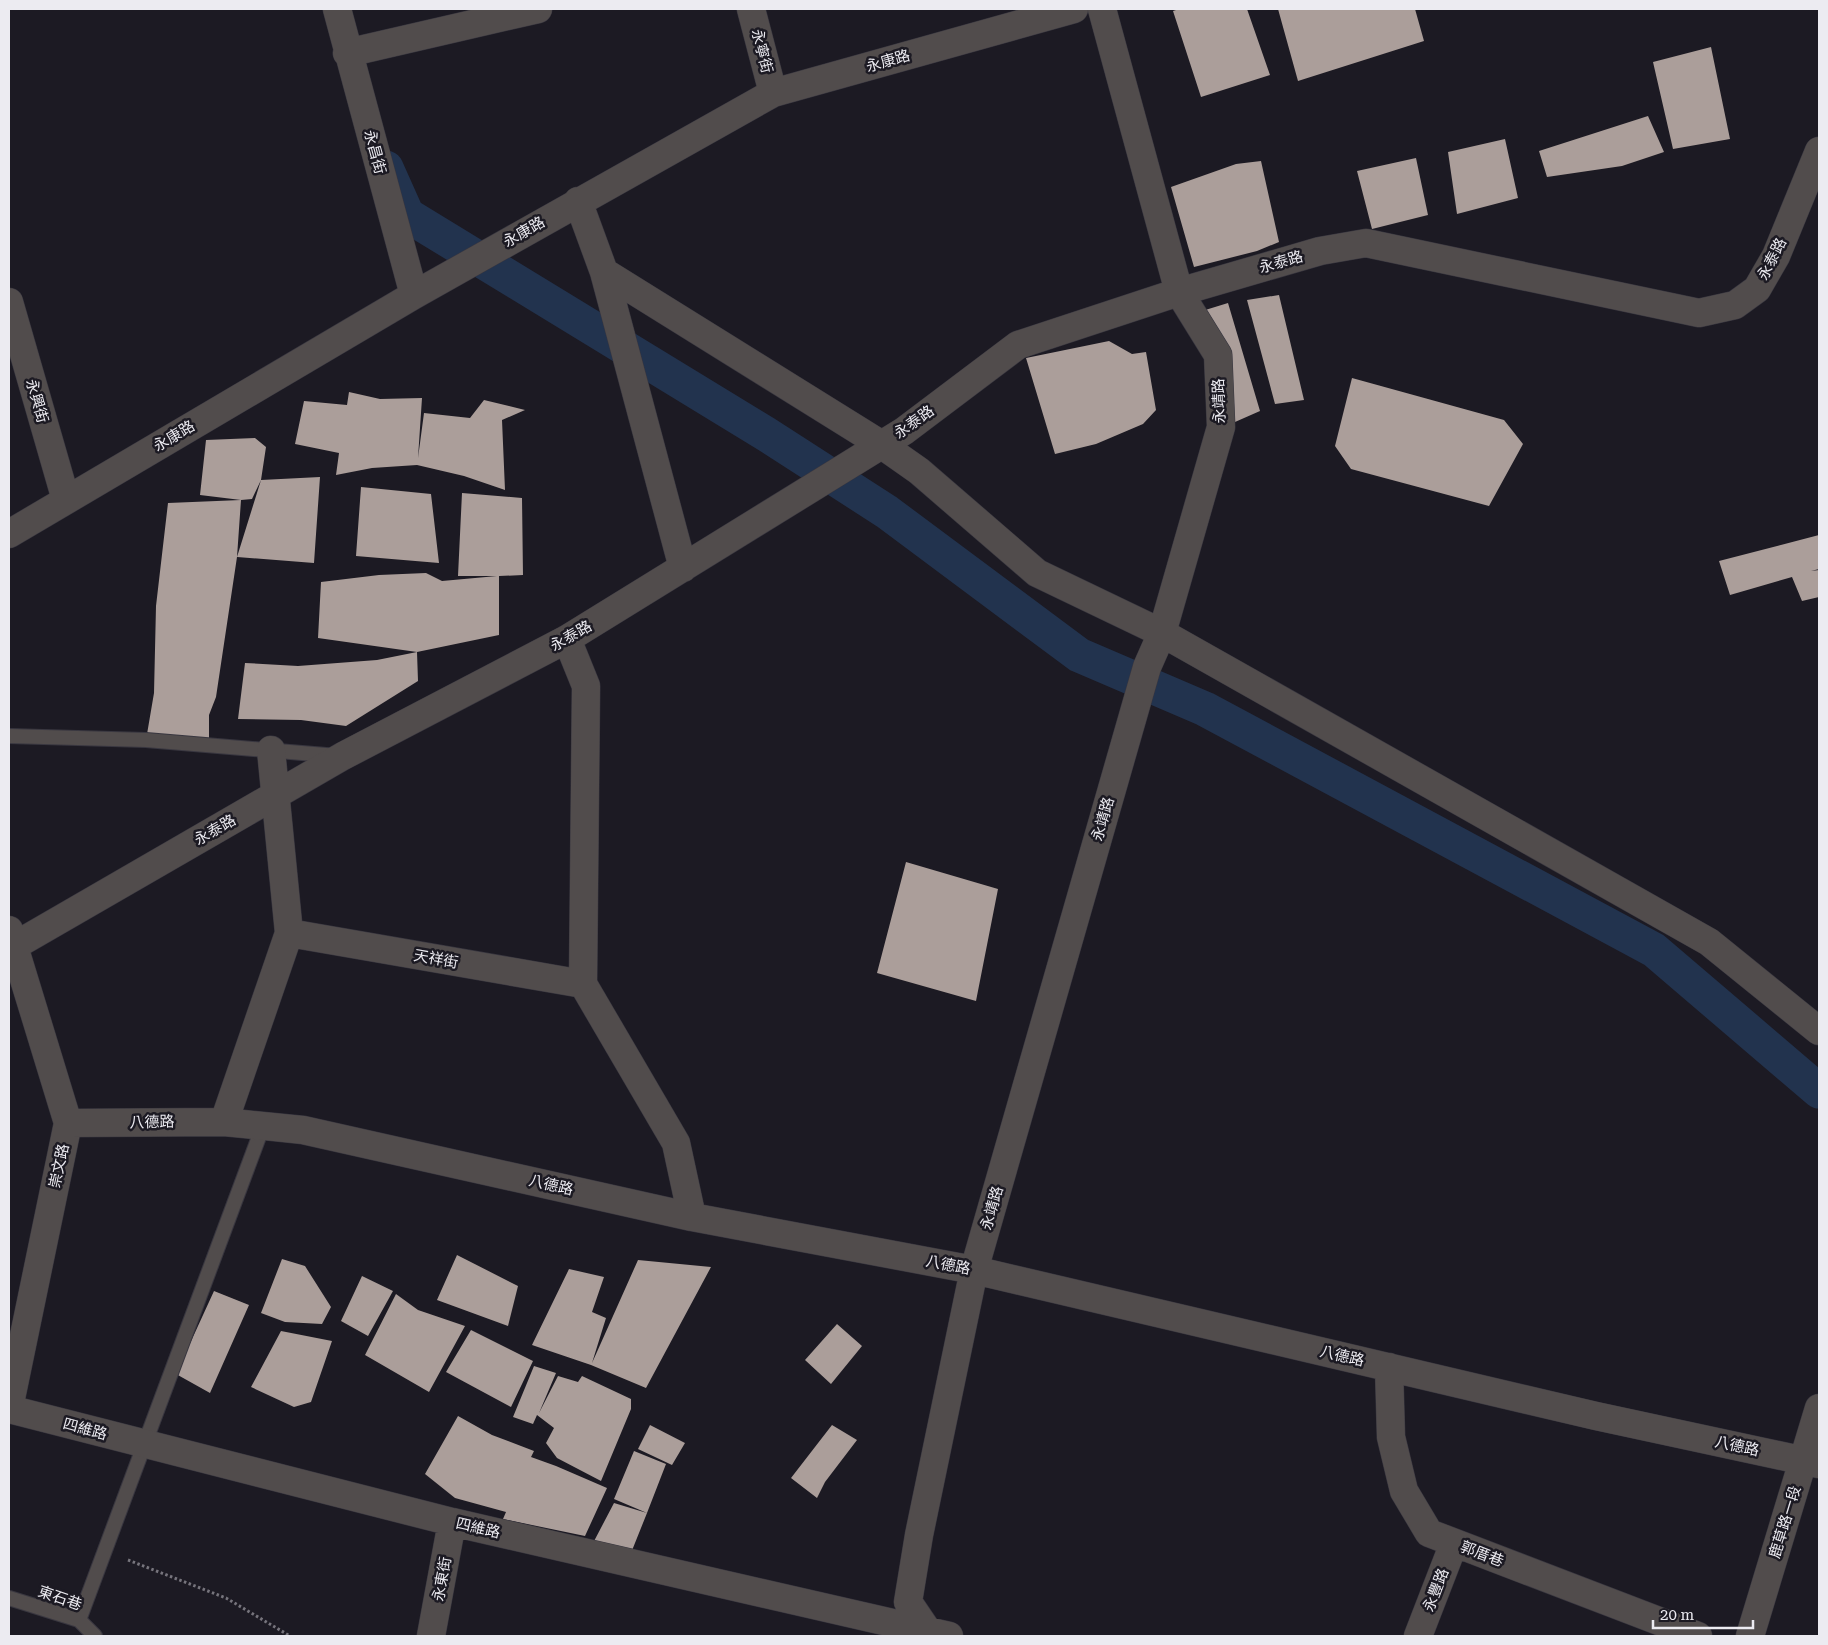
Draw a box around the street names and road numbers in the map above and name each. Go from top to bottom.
street label: 永寧街 [748,27,776,75]
street label: 永康路 [864,46,912,76]
street label: 永昌街 [360,128,390,176]
street label: 永康路 [500,213,548,251]
street label: 永泰路 [1754,235,1790,283]
street label: 永泰路 [1257,247,1305,277]
street label: 永興街 [22,377,52,425]
street label: 永靖路 [1209,378,1229,424]
street label: 永泰路 [891,401,937,443]
street label: 永康路 [150,417,198,455]
street label: 永泰路 [547,617,595,655]
street label: 永靖路 [1088,795,1118,843]
street label: 永泰路 [191,811,239,849]
street label: 天祥街 [412,946,460,972]
street label: 八德路 [129,1113,175,1131]
street label: 崇文路 [46,1142,72,1190]
street label: 八德路 [527,1171,575,1199]
street label: 永靖路 [977,1184,1007,1232]
street label: 八德路 [924,1252,972,1278]
street label: 八德路 [1318,1342,1366,1370]
street label: 四維路 [61,1414,109,1444]
street label: 八德路 [1713,1433,1761,1459]
street label: 鹿草路一段 [1765,1483,1805,1561]
street label: 四維路 [454,1514,502,1542]
street label: 郭厝巷 [1458,1538,1506,1570]
street label: 永東街 [429,1555,455,1603]
street label: 永豐路 [1420,1566,1452,1614]
street label: 東石巷 [36,1582,84,1614]

